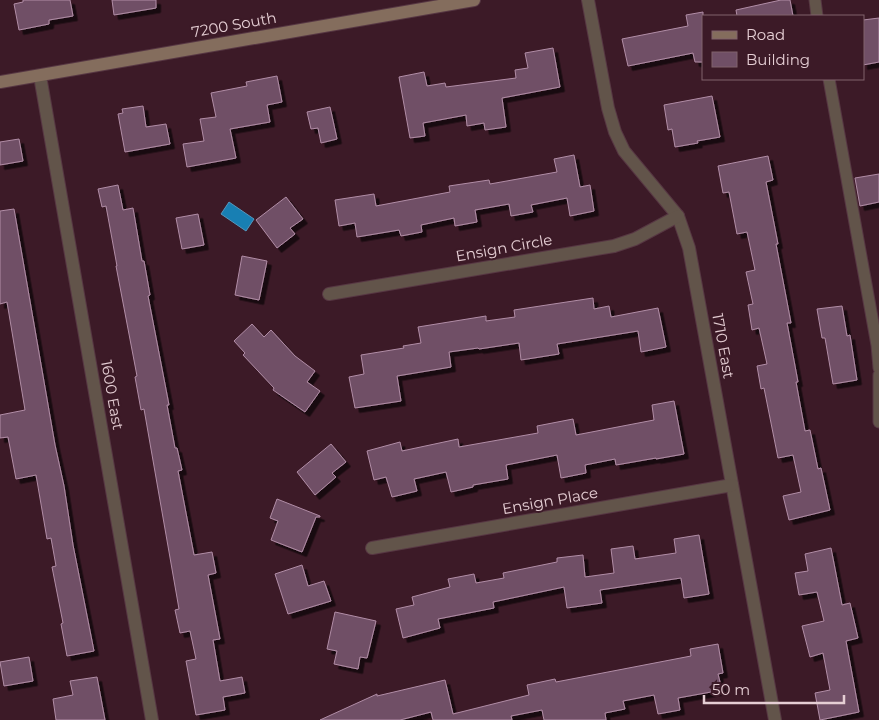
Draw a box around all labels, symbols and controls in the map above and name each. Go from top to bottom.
street label: 7200 South [190,8,278,41]
legend [702,15,864,80]
text: Road [746,25,785,44]
text: Building [746,50,810,69]
street label: Ensign Circle [454,230,554,265]
street label: 1710 East [708,312,739,380]
street label: 1600 East [97,359,128,431]
street label: Ensign Place [501,483,599,518]
scale bar [704,672,844,704]
text: 50 m [712,680,750,699]

